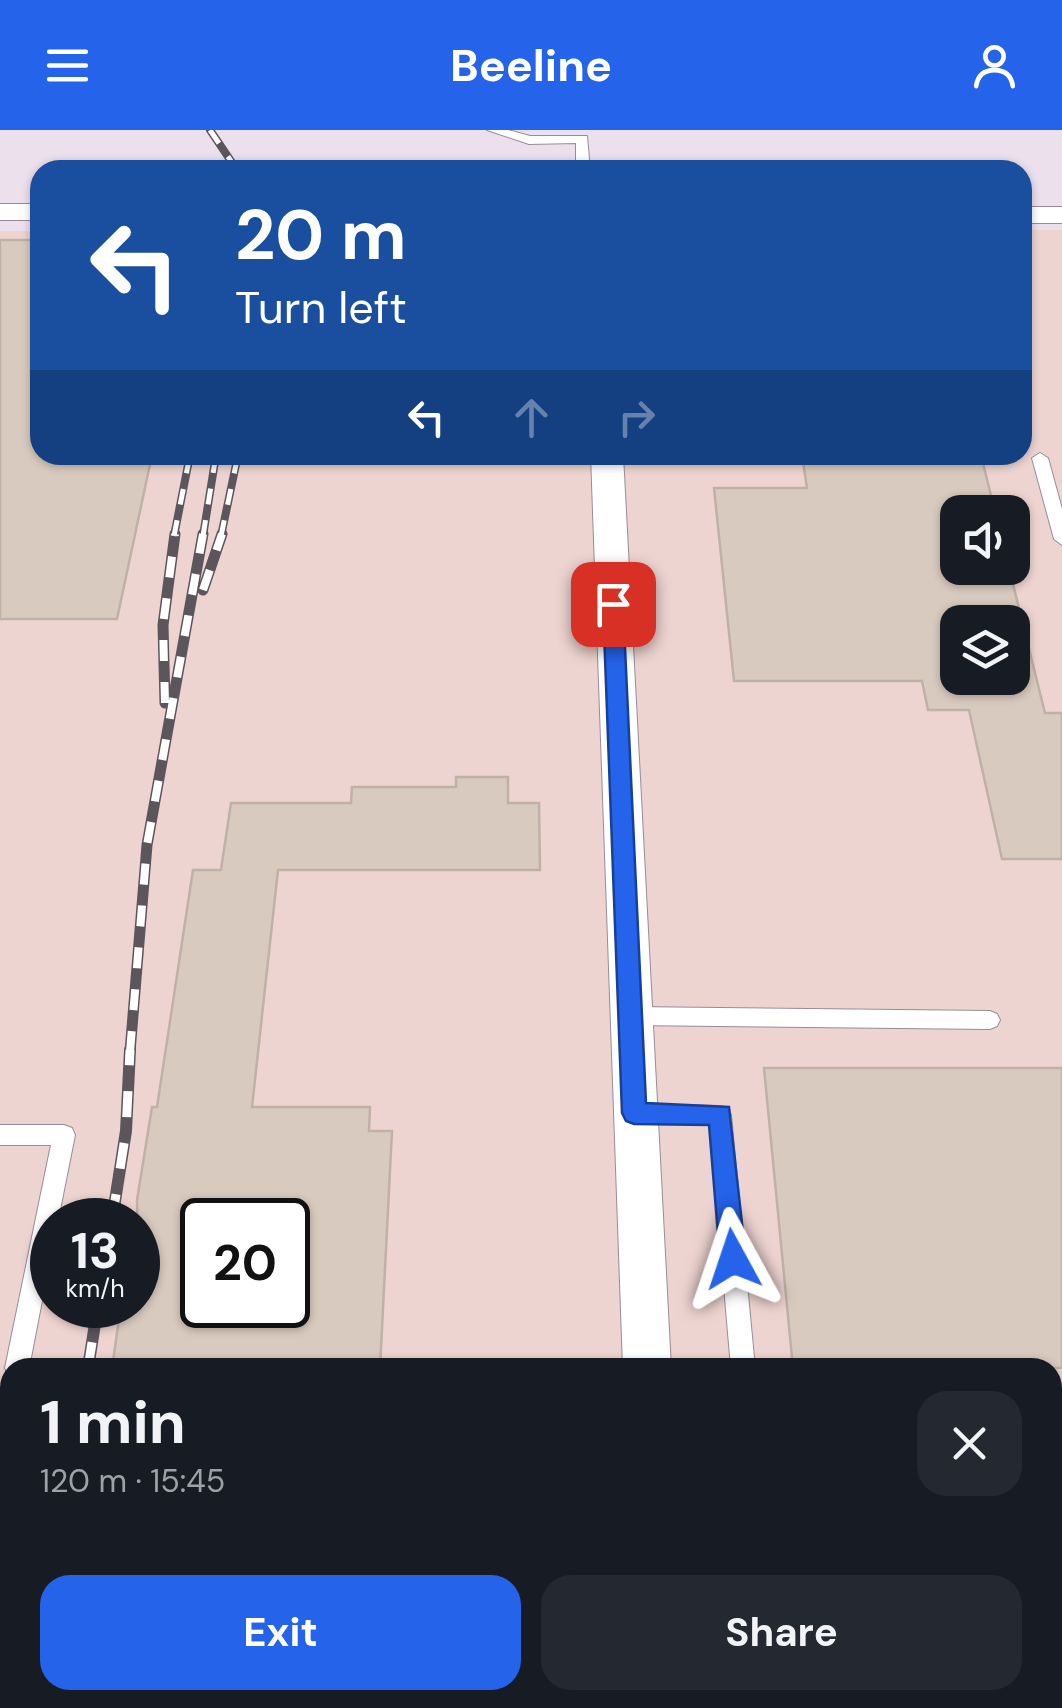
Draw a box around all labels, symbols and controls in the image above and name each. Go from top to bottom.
text: Beeline [450,36,612,95]
icon: menu [40,38,95,93]
icon: person [967,38,1022,93]
text: 20 m [235,190,407,281]
icon: left [70,200,200,330]
text: Turn left [235,278,407,337]
icon: left [399,390,454,445]
icon: ahead [504,390,559,445]
icon: right [609,390,664,445]
map controls [940,495,1030,695]
button: sound [940,495,1030,585]
pin [571,562,656,647]
icon: arrive [586,577,641,632]
button: layers [940,605,1030,695]
speed limit sign: 20 [180,1198,310,1328]
position arrow [681,1207,785,1311]
text: 13 [71,1218,119,1284]
text: km/h [65,1272,125,1305]
text: 1 min [40,1383,186,1462]
button: close [917,1391,1022,1496]
text: 120 m · 15:45 [40,1460,225,1502]
button: Exit [40,1575,521,1690]
button: Share [541,1575,1022,1690]

